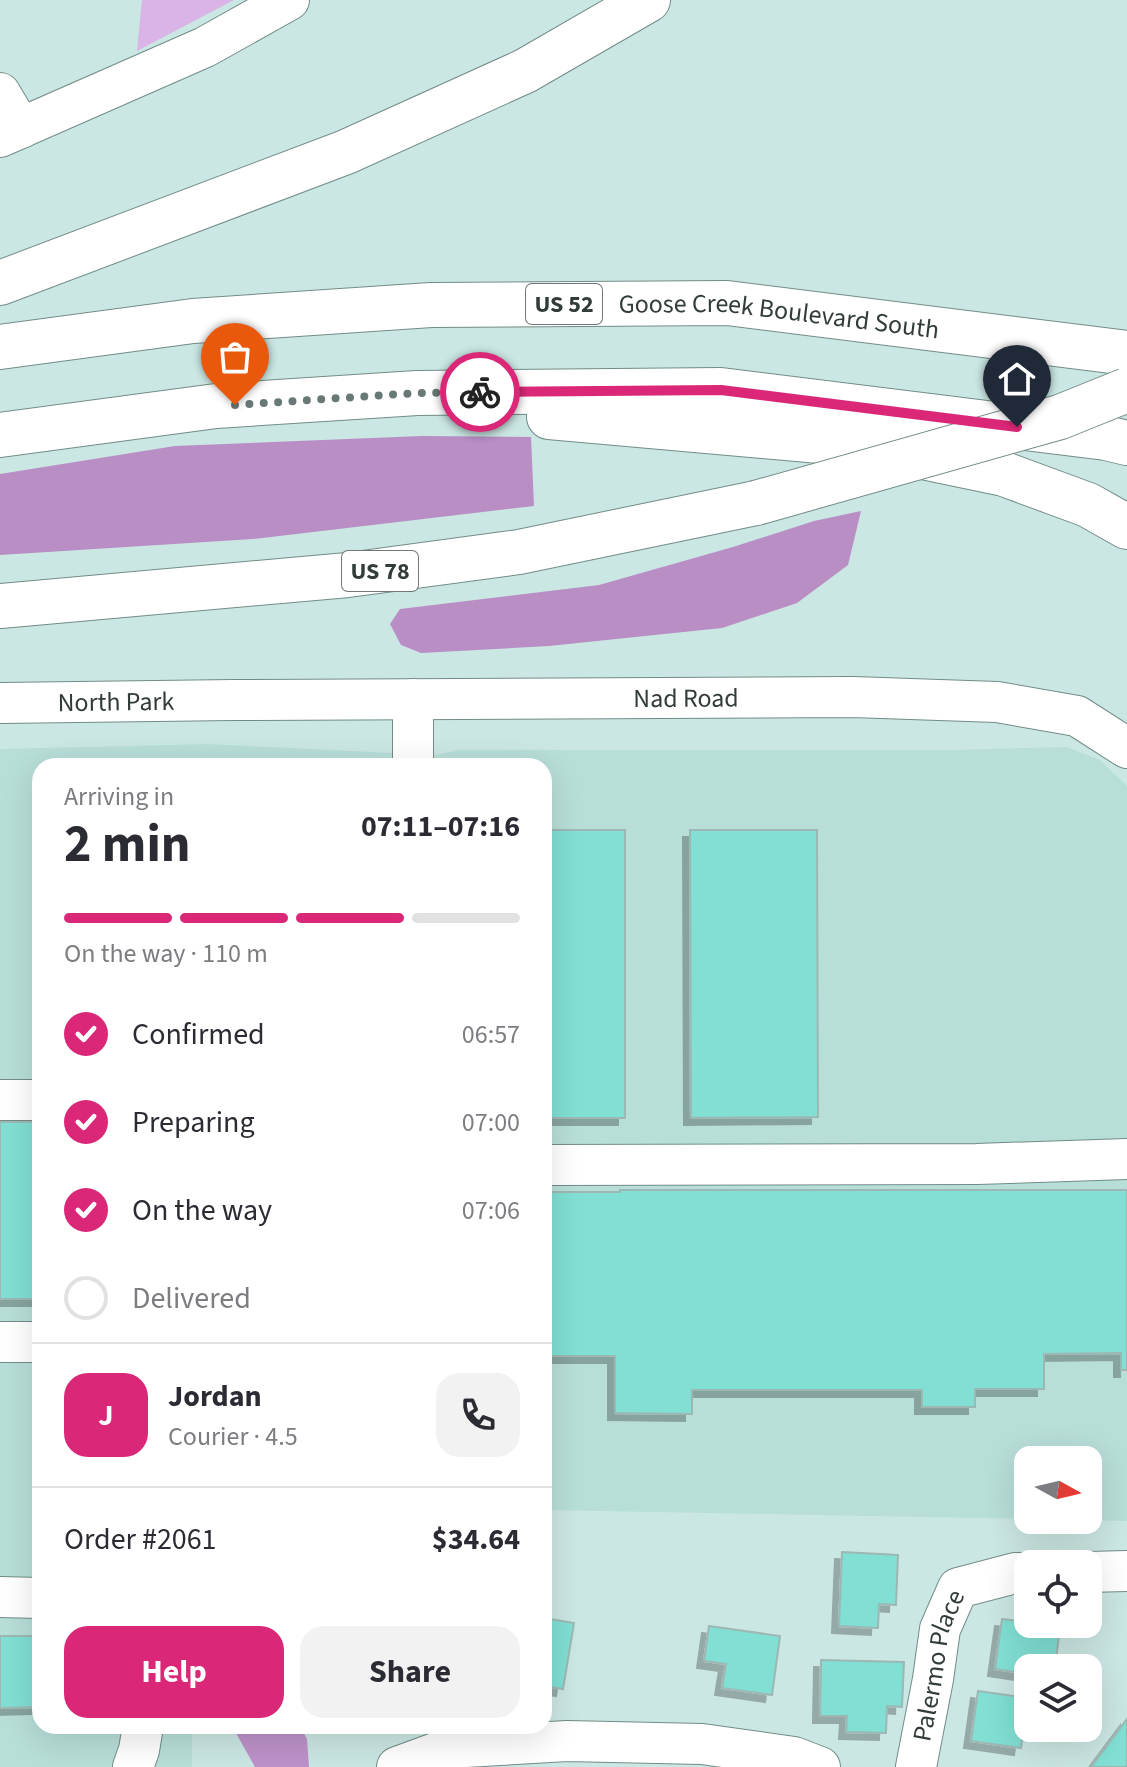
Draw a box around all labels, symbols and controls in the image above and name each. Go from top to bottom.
road number: US 52 [526,284,602,324]
street label: Goose Creek Boulevard South [619,285,941,348]
pin [201,323,269,405]
icon: bag [213,335,257,379]
pin [983,345,1051,427]
courier [440,352,520,432]
icon: home [995,357,1039,401]
icon: bike [458,370,502,414]
road number: US 78 [342,551,418,591]
street label: Nad Road [633,680,739,717]
street label: North Park [57,683,175,721]
text: Arriving in [64,778,174,815]
text: 07:11–07:16 [361,805,520,848]
text: 2 min [64,808,191,882]
text: On the way · 110 m [64,935,268,972]
icon: check [64,1012,108,1056]
text: Confirmed [132,1013,265,1056]
text: 06:57 [462,1016,520,1053]
icon: check [64,1100,108,1144]
text: Preparing [132,1101,255,1144]
text: 07:00 [462,1104,520,1141]
icon: check [64,1188,108,1232]
text: On the way [132,1189,272,1232]
text: 07:06 [462,1192,520,1229]
text: Delivered [132,1277,251,1320]
button: phone [436,1373,520,1457]
text: Jordan [168,1375,262,1418]
text: J [98,1394,114,1437]
text: Courier · 4.5 [168,1418,298,1455]
north arrow [1014,1446,1102,1534]
map controls [1014,1446,1102,1742]
text: Order #2061 [64,1518,217,1561]
text: $34.64 [432,1518,520,1561]
button: locate [1014,1550,1102,1638]
street label: Palermo Place [903,1584,974,1745]
button: Help [64,1626,284,1718]
button: Share [300,1626,520,1718]
button: layers [1014,1654,1102,1742]

